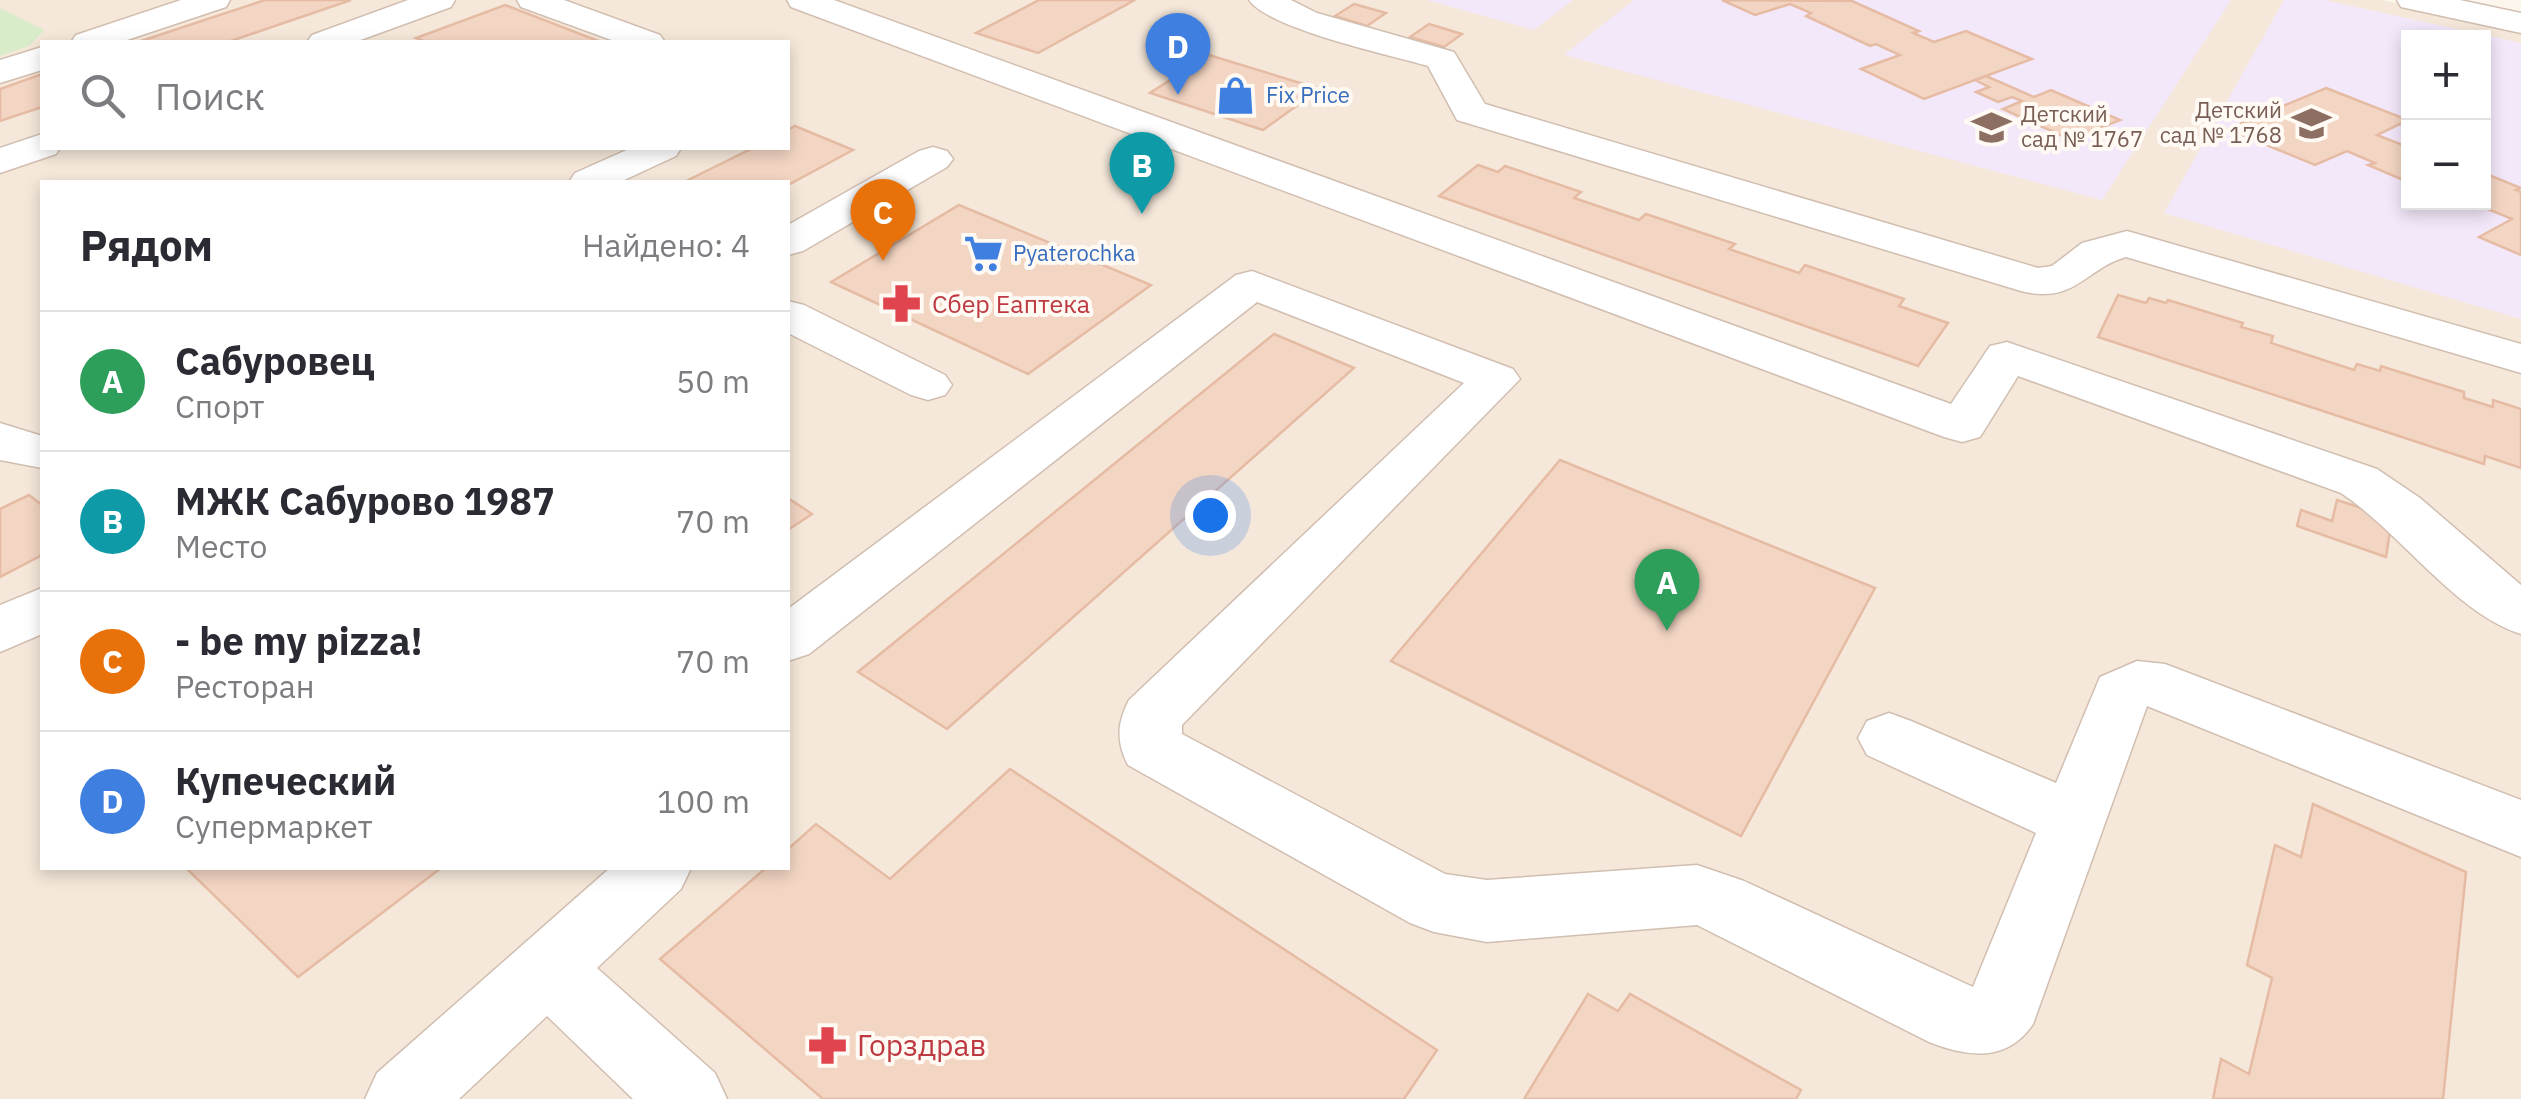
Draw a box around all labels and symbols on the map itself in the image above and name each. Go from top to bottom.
pin: D [1146,12,1210,95]
shop icon: Fix Price [1215,74,1257,116]
place label: Fix Price [1266,80,1350,109]
place label: Детский сад № 1768 [2160,95,2282,149]
place label: Детский сад № 1767 [2021,99,2143,153]
school or university icon: Детский сад № 1768 [2291,102,2333,144]
school or university icon: Детский сад № 1767 [1970,106,2012,148]
pin: B [1110,132,1174,214]
pin: C [850,178,916,261]
supermarket icon: Pyaterochka [962,232,1004,274]
place label: Pyaterochka [1013,238,1136,267]
pharmacy icon: Сбер Еаптека [881,283,923,325]
place label: Сбер Еаптека [932,287,1090,320]
your location [1185,490,1236,541]
pin: A [1634,548,1700,631]
pharmacy icon: Горздрав [806,1025,848,1067]
place label: Горздрав [857,1025,986,1064]

